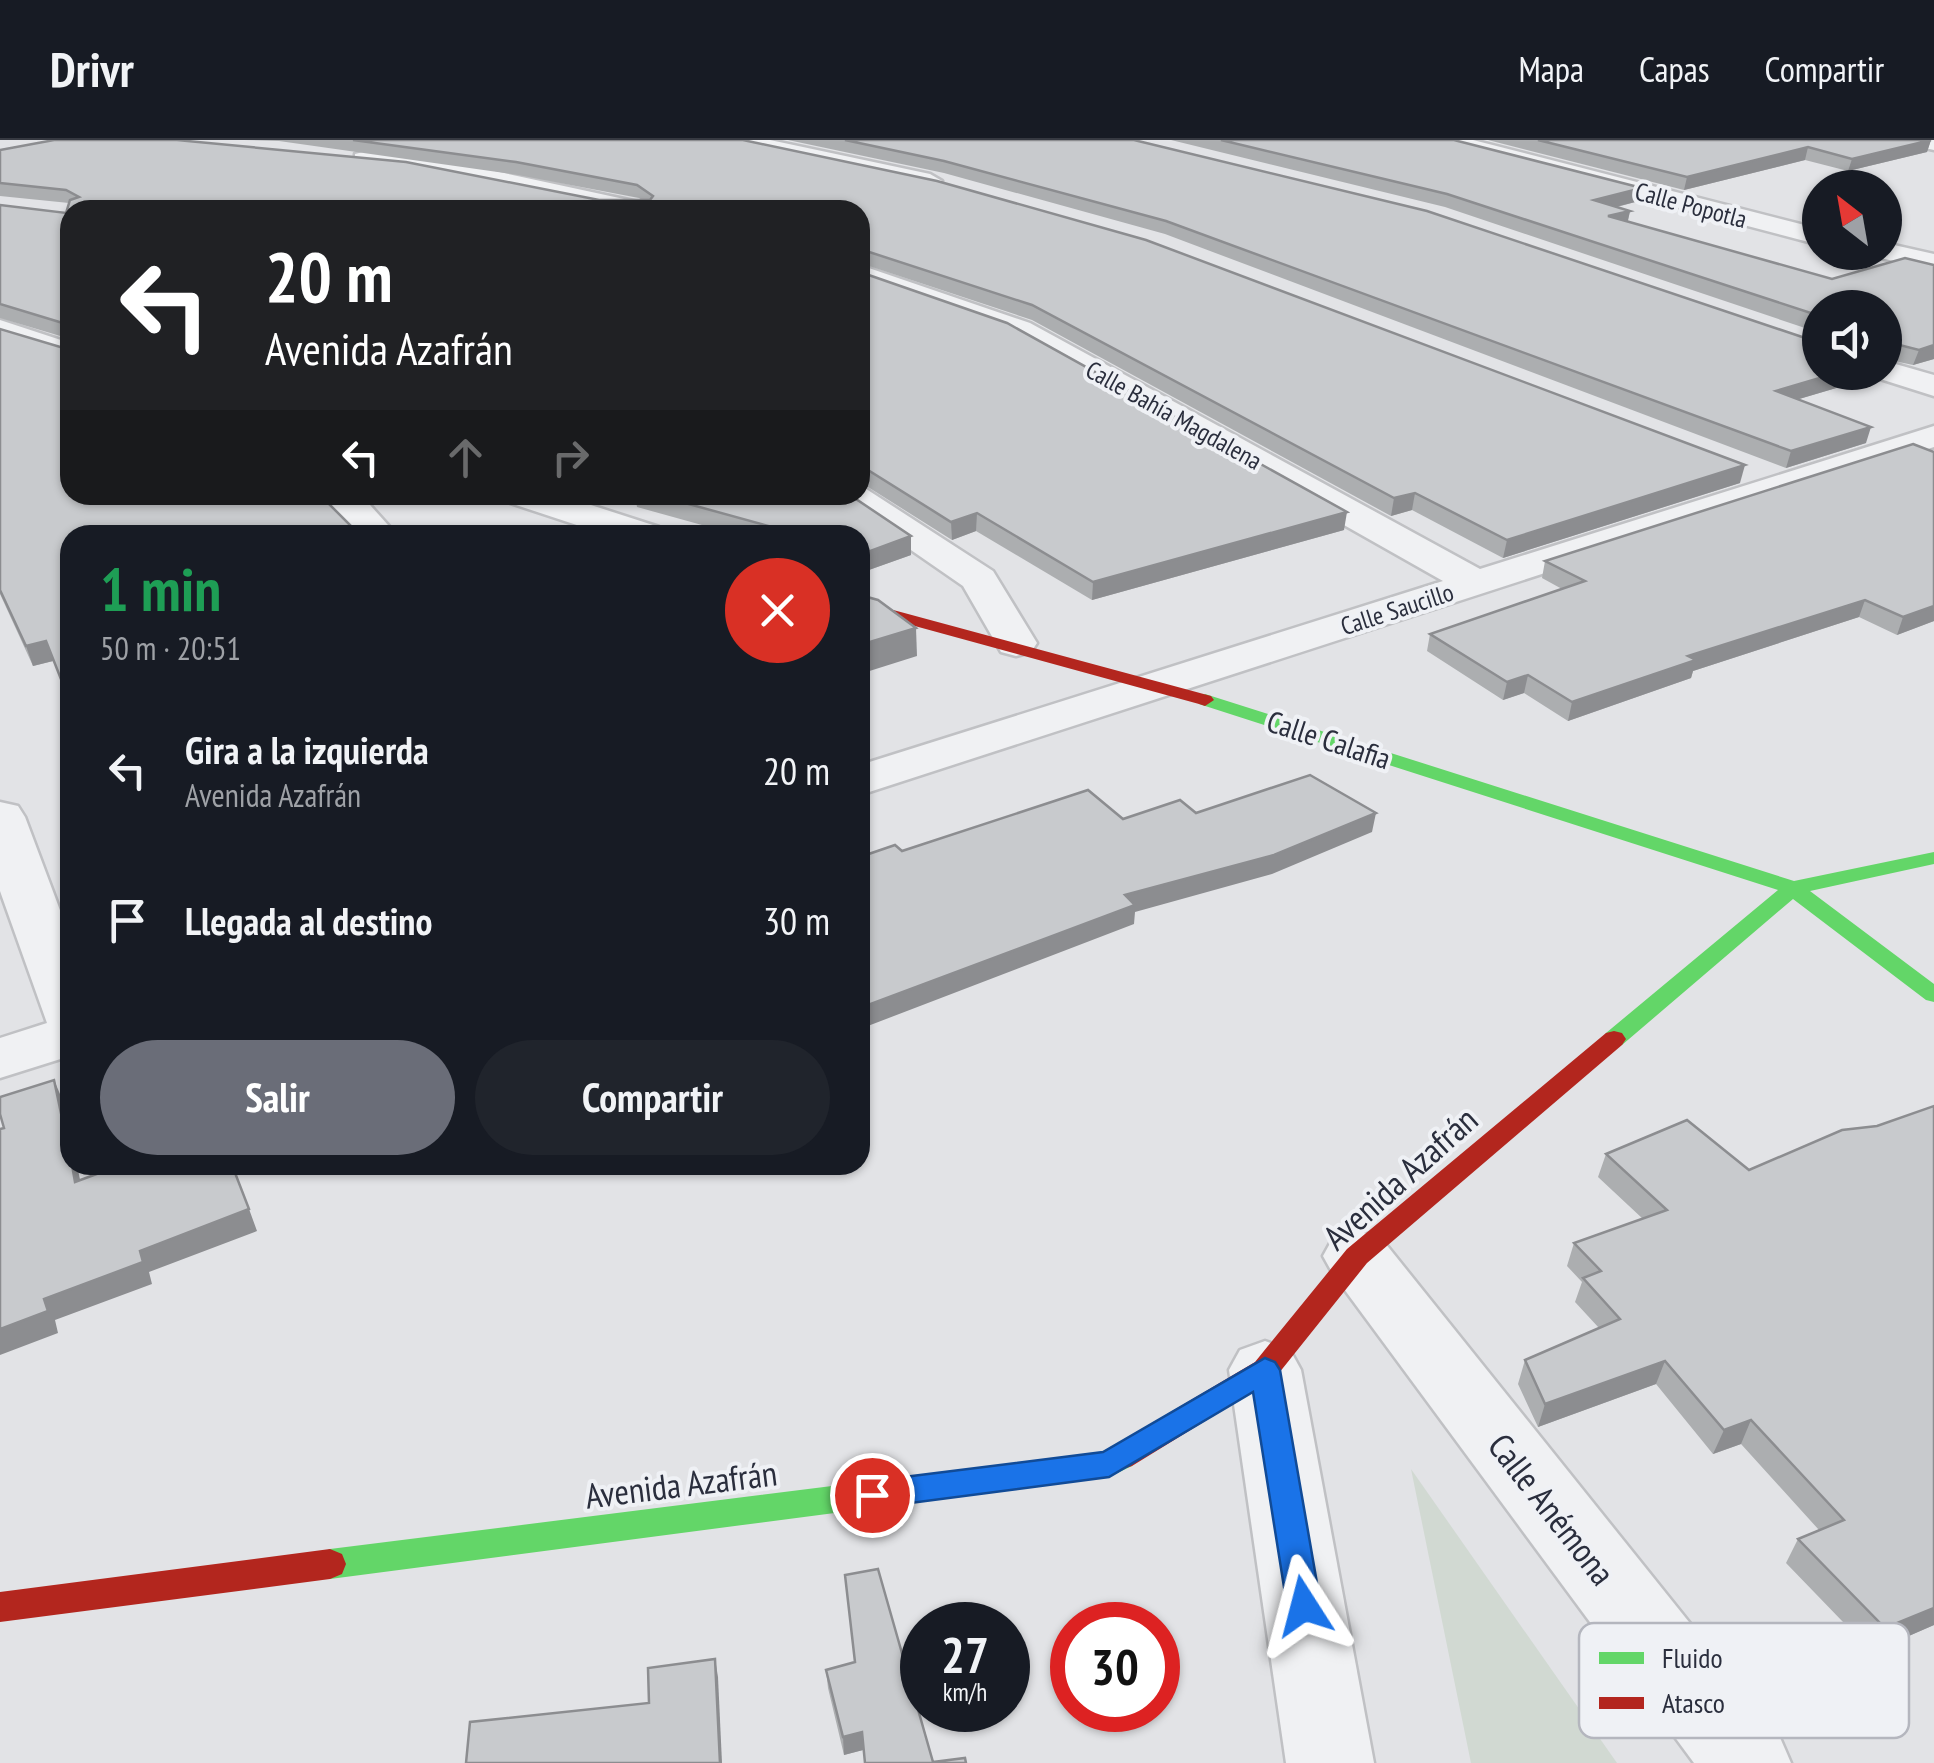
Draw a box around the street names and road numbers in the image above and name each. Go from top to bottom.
street label: Calle Popotla [1632,175,1750,235]
street label: Calle Bahía Magdalena [1080,353,1268,477]
street label: Calle Saucillo [1337,576,1457,642]
street label: Calle Calafia [1262,701,1396,777]
street label: Avenida Azafrán [1313,1096,1487,1260]
street label: Calle Anémona [1478,1424,1626,1594]
street label: Avenida Azafrán [583,1449,779,1519]

